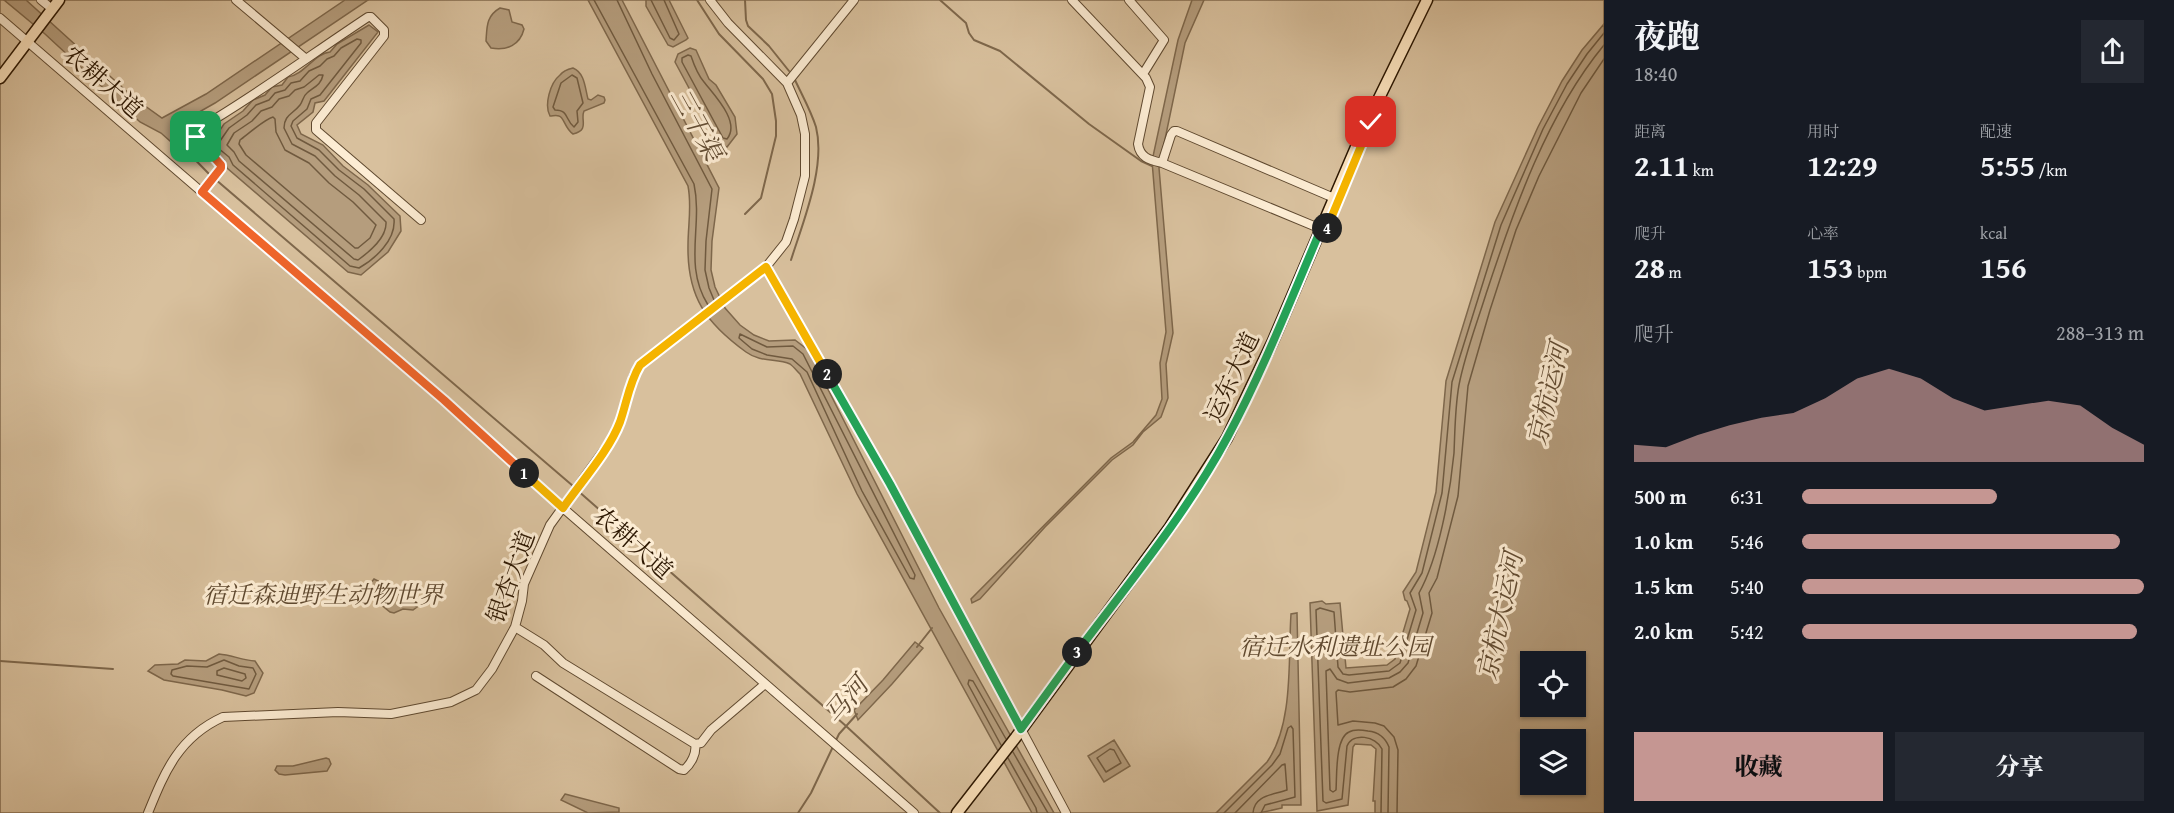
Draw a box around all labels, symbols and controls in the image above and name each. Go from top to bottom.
text: 夜跑 [1634,12,1700,60]
button: share [2081,20,2144,83]
street label: 农耕大道 [56,37,151,126]
text: 18:40 [1634,59,1677,88]
water label: 三干渠 [661,80,735,170]
pin [1345,96,1396,147]
icon: check [1354,105,1387,138]
pin [170,111,221,162]
text: 距离 [1634,119,1666,143]
text: 用时 [1807,119,1839,143]
text: 配速 [1980,119,2012,143]
icon: arrive [179,120,212,153]
text: 2.11 [1634,143,1689,187]
text: 12:29 [1807,143,1878,187]
text: 5:55 [1980,143,2035,187]
text: km [1689,158,1714,182]
text: /km [2035,158,2067,182]
pin: 4 [1312,213,1342,243]
text: 4 [1323,216,1331,240]
text: 爬升 [1634,221,1666,245]
text: 心率 [1807,221,1839,245]
text: kcal [1980,221,2007,245]
text: 28 [1634,245,1665,289]
text: 153 [1807,245,1854,289]
text: 156 [1980,245,2027,289]
text: m [1665,260,1682,284]
text: bpm [1854,260,1887,284]
text: 288–313 m [2056,318,2144,347]
text: 爬升 [1634,319,1674,348]
street label: 运东大道 [1195,326,1268,428]
water label: 京杭运河 [1517,335,1579,449]
pin: 2 [812,359,842,389]
text: 2 [823,362,831,386]
pin: 1 [509,458,539,488]
text: 1 [520,461,528,485]
text: 500 m [1634,482,1687,511]
text: 6:31 [1730,482,1764,511]
street label: 农耕大道 [586,498,681,587]
street label: 银杏大道 [478,526,543,628]
text: 1.0 km [1634,527,1693,556]
text: 5:46 [1730,527,1764,556]
water label: 京杭大运河 [1467,544,1533,684]
text: 1.5 km [1634,572,1693,601]
text: 5:40 [1730,572,1764,601]
park label: 宿迁森迪野生动物世界 [203,577,445,612]
text: 2.0 km [1634,617,1693,646]
text: 5:42 [1730,617,1764,646]
park label: 宿迁水利遗址公园 [1239,629,1435,664]
pin: 3 [1062,637,1092,667]
text: 3 [1073,640,1081,664]
map controls [1520,651,1586,795]
button: locate [1520,651,1586,717]
water label: 马河 [814,664,880,732]
button: layers [1520,729,1586,795]
button: 收藏 [1634,732,1883,801]
button: 分享 [1895,732,2144,801]

